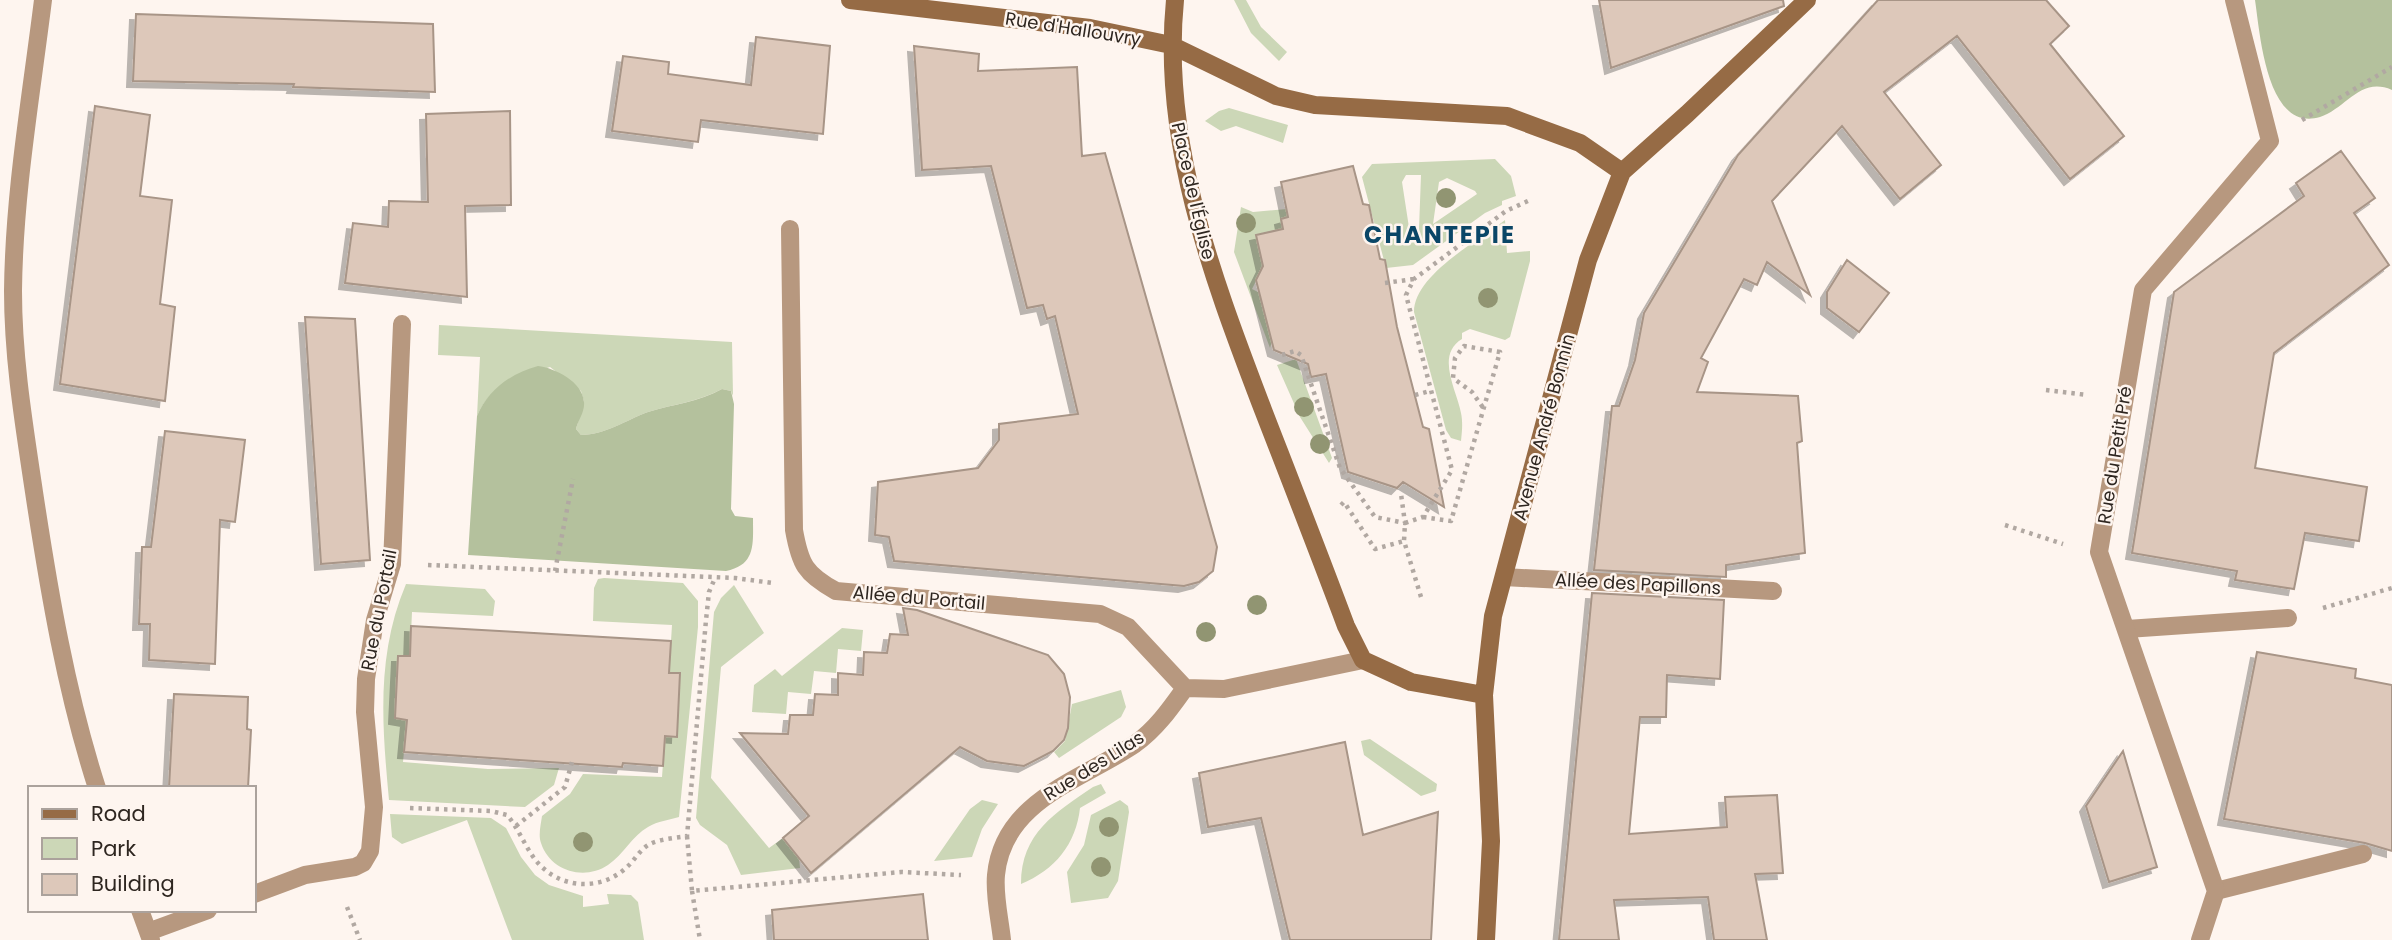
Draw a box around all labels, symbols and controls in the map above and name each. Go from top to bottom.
street label: Rue d'Hallouvry [1003,5,1143,52]
street label: Place de l'Église [1166,120,1221,262]
district label: CHANTEPIE [1364,218,1516,251]
street label: Avenue André Bonnin [1507,331,1580,523]
street label: Rue du Petit Pré [2091,384,2138,526]
street label: Rue du Portail [354,547,403,673]
street label: Allée des Papillons [1554,567,1722,600]
street label: Allée du Portail [852,579,986,616]
street label: Rue des Lilas [1039,725,1149,806]
legend [28,786,256,912]
text: Road [91,799,146,828]
text: Park [91,834,136,863]
text: Building [91,869,175,898]

